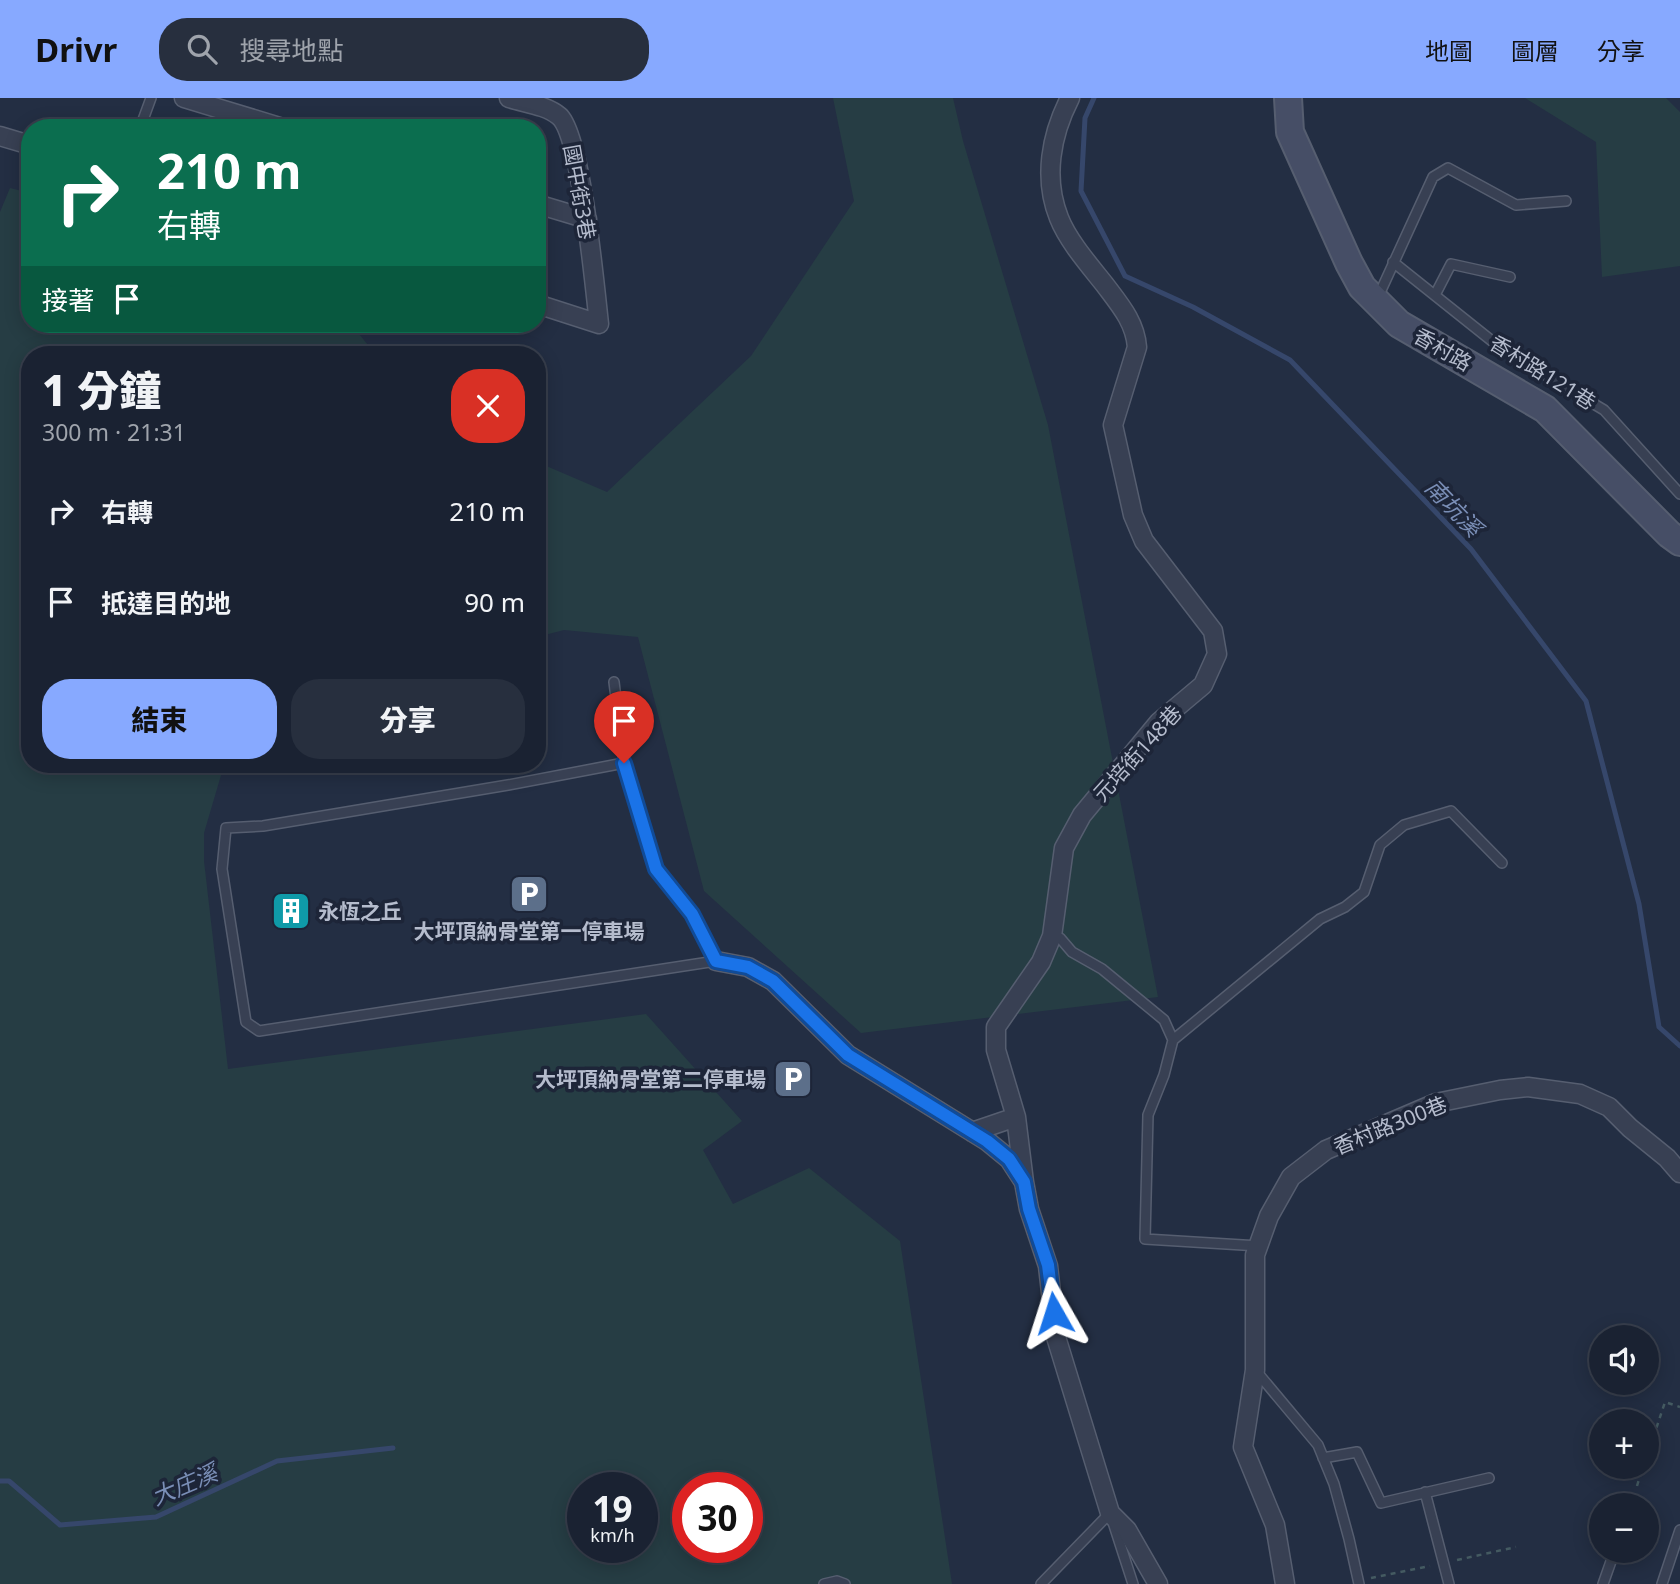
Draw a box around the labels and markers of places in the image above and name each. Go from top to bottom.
pin [594,691,654,763]
parking icon: 大坪頂納骨堂第一停車場 [508,873,550,915]
building icon: 永恆之丘 [270,890,312,932]
place label: 永恆之丘 [318,897,402,925]
place label: 大坪頂納骨堂第一停車場 [414,917,645,945]
parking icon: 大坪頂納骨堂第二停車場 [772,1058,814,1100]
place label: 大坪頂納骨堂第二停車場 [535,1065,766,1093]

